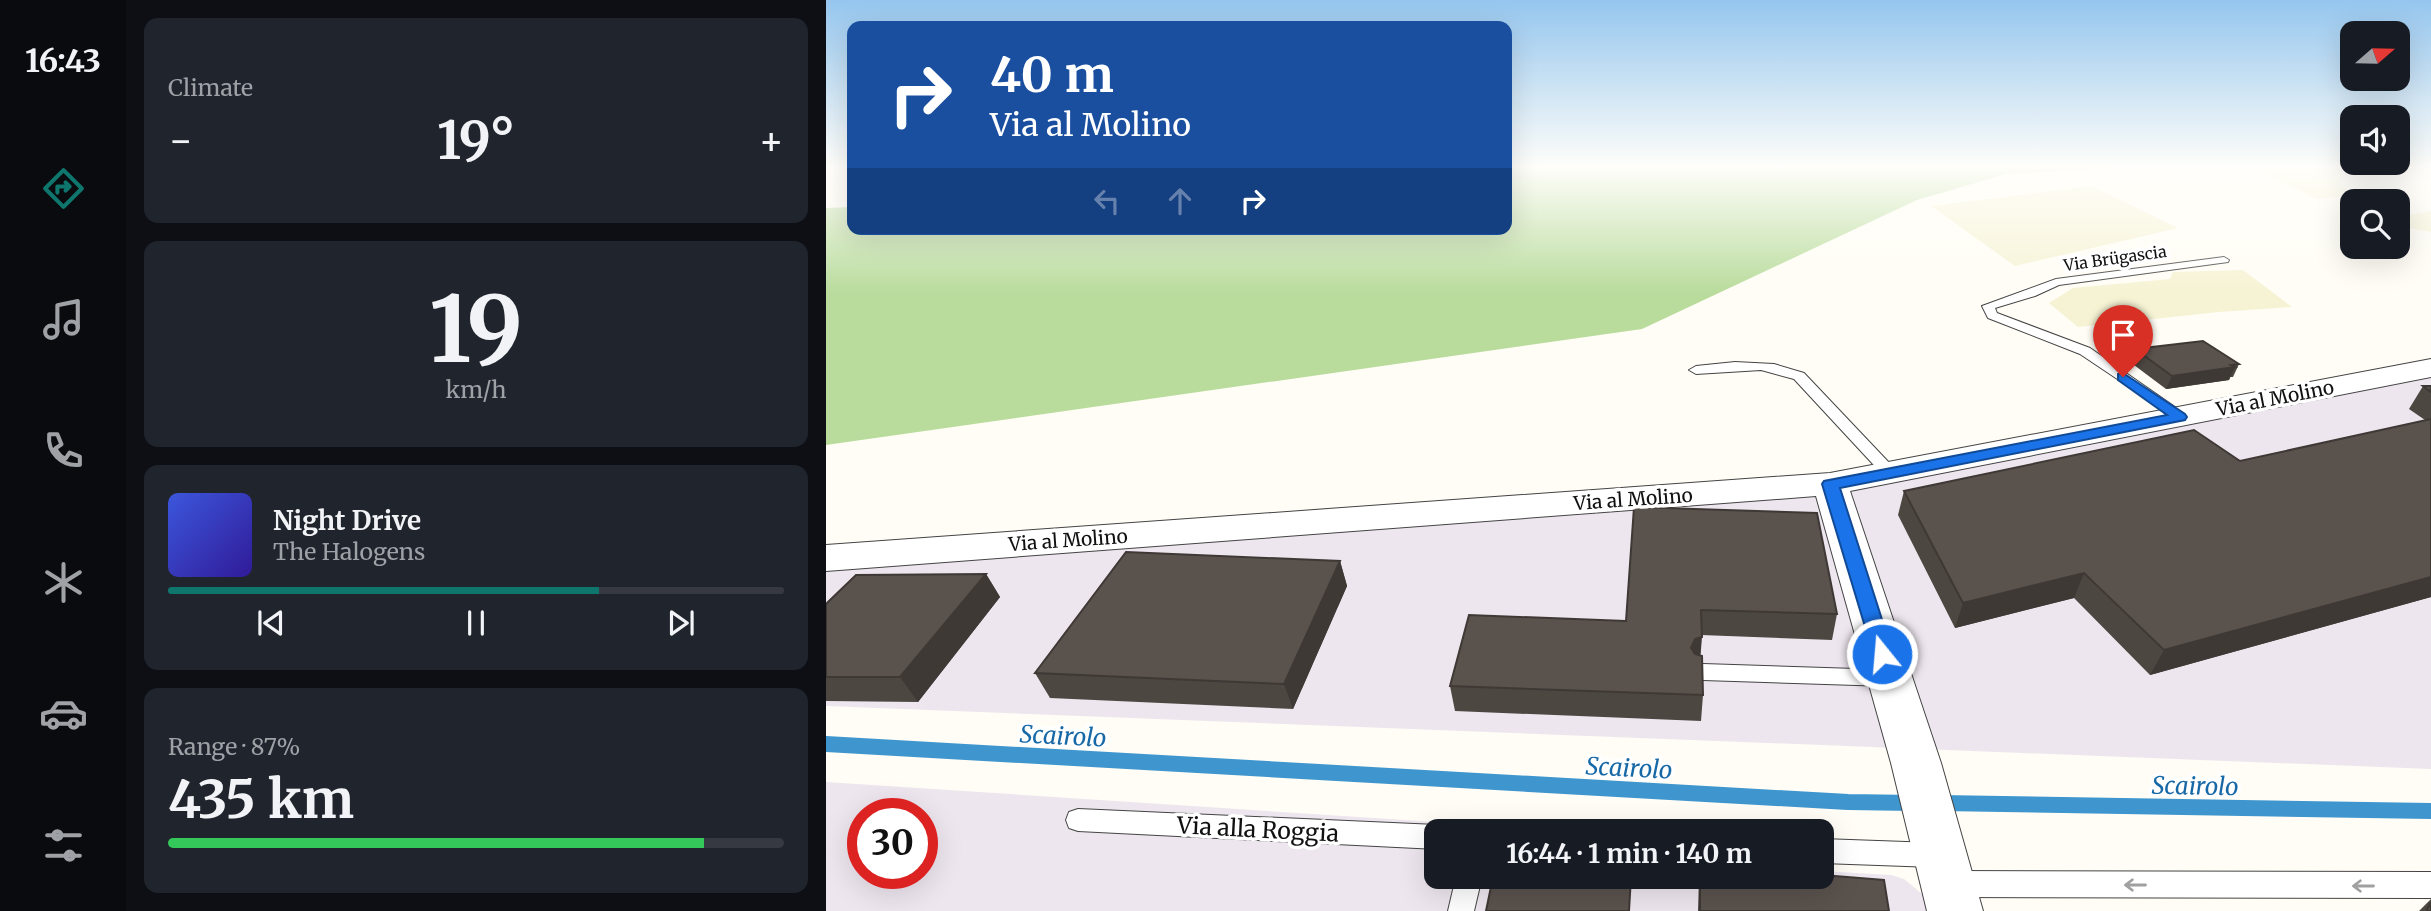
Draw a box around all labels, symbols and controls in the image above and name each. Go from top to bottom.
north arrow [2340,21,2410,91]
map controls [2340,21,2410,259]
text: 16:43 [25,41,101,81]
text: 40 m [990,44,1114,105]
icon: right [875,49,966,140]
text: Climate [168,73,253,102]
text: Via al Molino [990,105,1191,145]
button: sound [2340,105,2410,175]
text: 19° [437,108,515,173]
text: − [168,117,193,164]
text: + [759,117,784,164]
icon: directions [39,164,88,213]
icon: left [1088,182,1126,220]
icon: ahead [1161,182,1199,220]
icon: right [1234,182,1272,220]
button: search [2340,189,2410,259]
street label: Via Brügascia [2061,241,2168,275]
text: 19 [429,272,523,387]
icon: music [39,295,88,344]
pin [2093,305,2153,377]
icon: arrive [2104,316,2142,354]
text: km/h [446,375,506,404]
street label: Via al Molino [2213,375,2336,421]
icon: phone [39,426,88,475]
street label: Via al Molino [1572,483,1693,515]
text: Night Drive [273,504,421,537]
street label: Via al Molino [1007,524,1128,556]
text: The Halogens [273,537,425,566]
icon: climate [39,558,88,607]
icon: previous [252,604,290,642]
icon: pause [457,604,495,642]
icon: next [662,604,700,642]
position arrow [1845,617,1919,691]
icon: car [39,689,88,738]
water label: Scairolo [1019,718,1107,754]
text: Range · 87% [168,732,300,761]
water label: Scairolo [1585,750,1673,786]
text: 435 km [168,767,354,832]
water label: Scairolo [2151,770,2239,802]
speed limit sign: 30 [847,798,938,889]
street label: Via alla Roggia [1175,810,1340,848]
icon: filters [39,821,88,870]
text: 16:44 · 1 min · 140 m [1506,837,1752,870]
one-way arrow [2124,878,2147,892]
one-way arrow [2352,879,2375,893]

